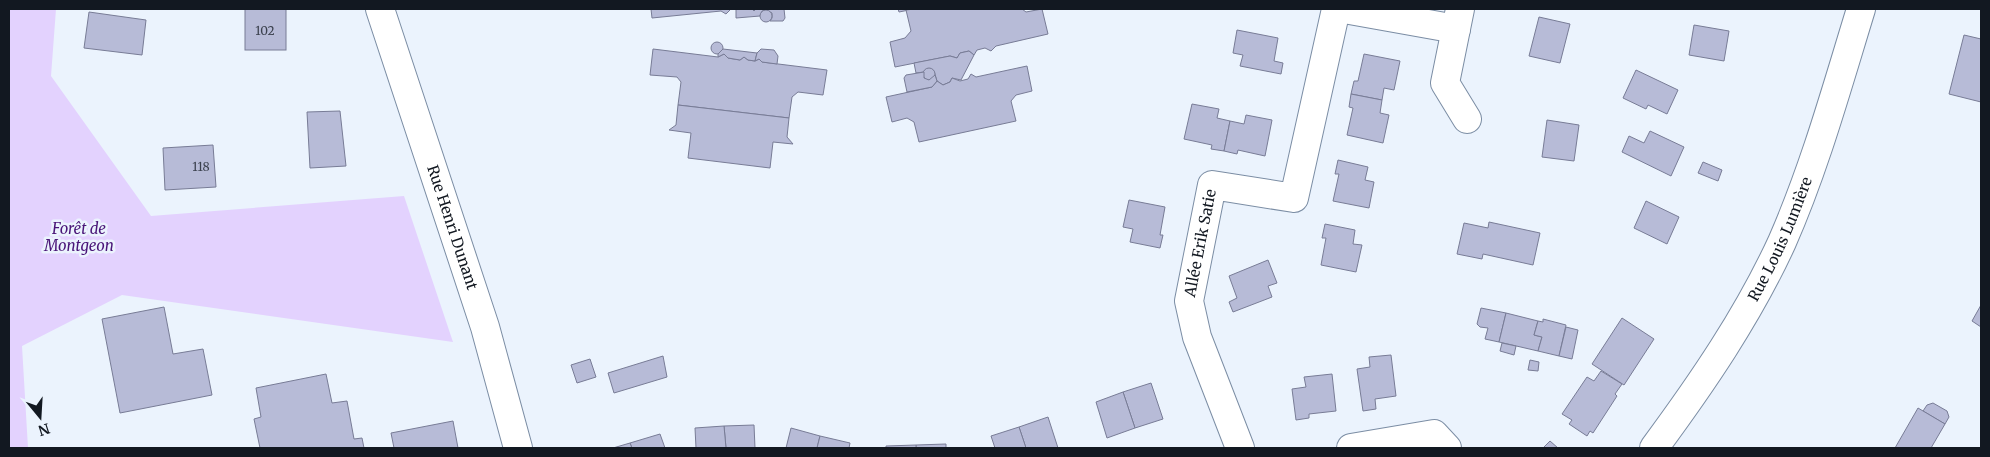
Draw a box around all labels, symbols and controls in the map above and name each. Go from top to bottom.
house number: 102 [255,23,275,38]
house number: 118 [192,159,210,174]
street label: Rue Henri Dunant [423,162,482,292]
street label: Rue Louis Lumière [1744,174,1816,304]
street label: Allée Erik Satie [1180,187,1220,300]
park label: Forêt de Montgeon [43,219,114,255]
north arrow [15,392,65,442]
text: N [36,419,52,440]

